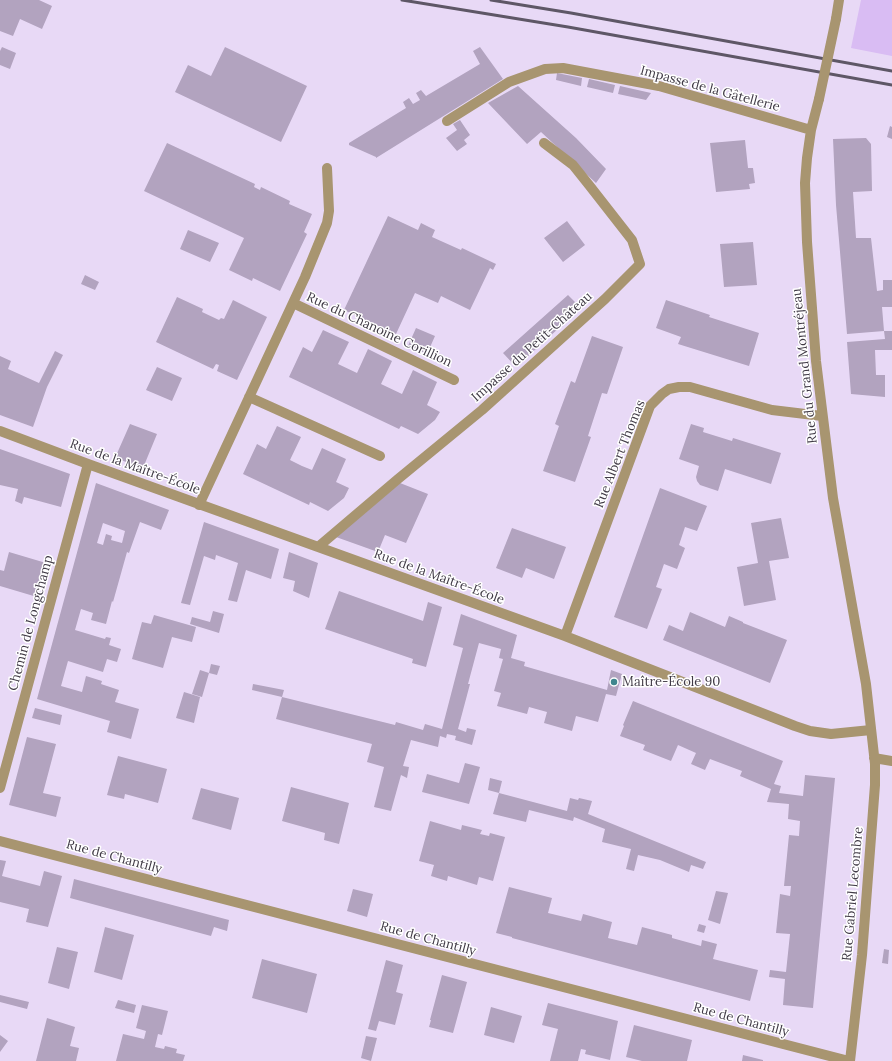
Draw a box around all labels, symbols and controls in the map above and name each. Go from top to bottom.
street label: Impasse de la Gâtellerie [639,63,781,115]
street label: Rue du Grand Montréjeau [789,288,821,444]
street label: Rue du Chanoine Corillion [304,289,454,371]
street label: Impasse du Petit-Château [469,289,595,405]
street label: Rue Albert Thomas [591,398,649,510]
street label: Rue de la Maître-École [68,436,202,498]
street label: Rue de la Maître-École [372,546,506,608]
street label: Chemin de Longchamp [5,554,57,692]
place label: Maître-École 90 [622,674,720,690]
marker: Maître-École 90 [609,677,619,687]
street label: Rue Gabriel Lecombre [839,826,867,962]
street label: Rue de Chantilly [64,837,164,877]
street label: Rue de Chantilly [378,919,478,959]
street label: Rue de Chantilly [691,1000,791,1040]

